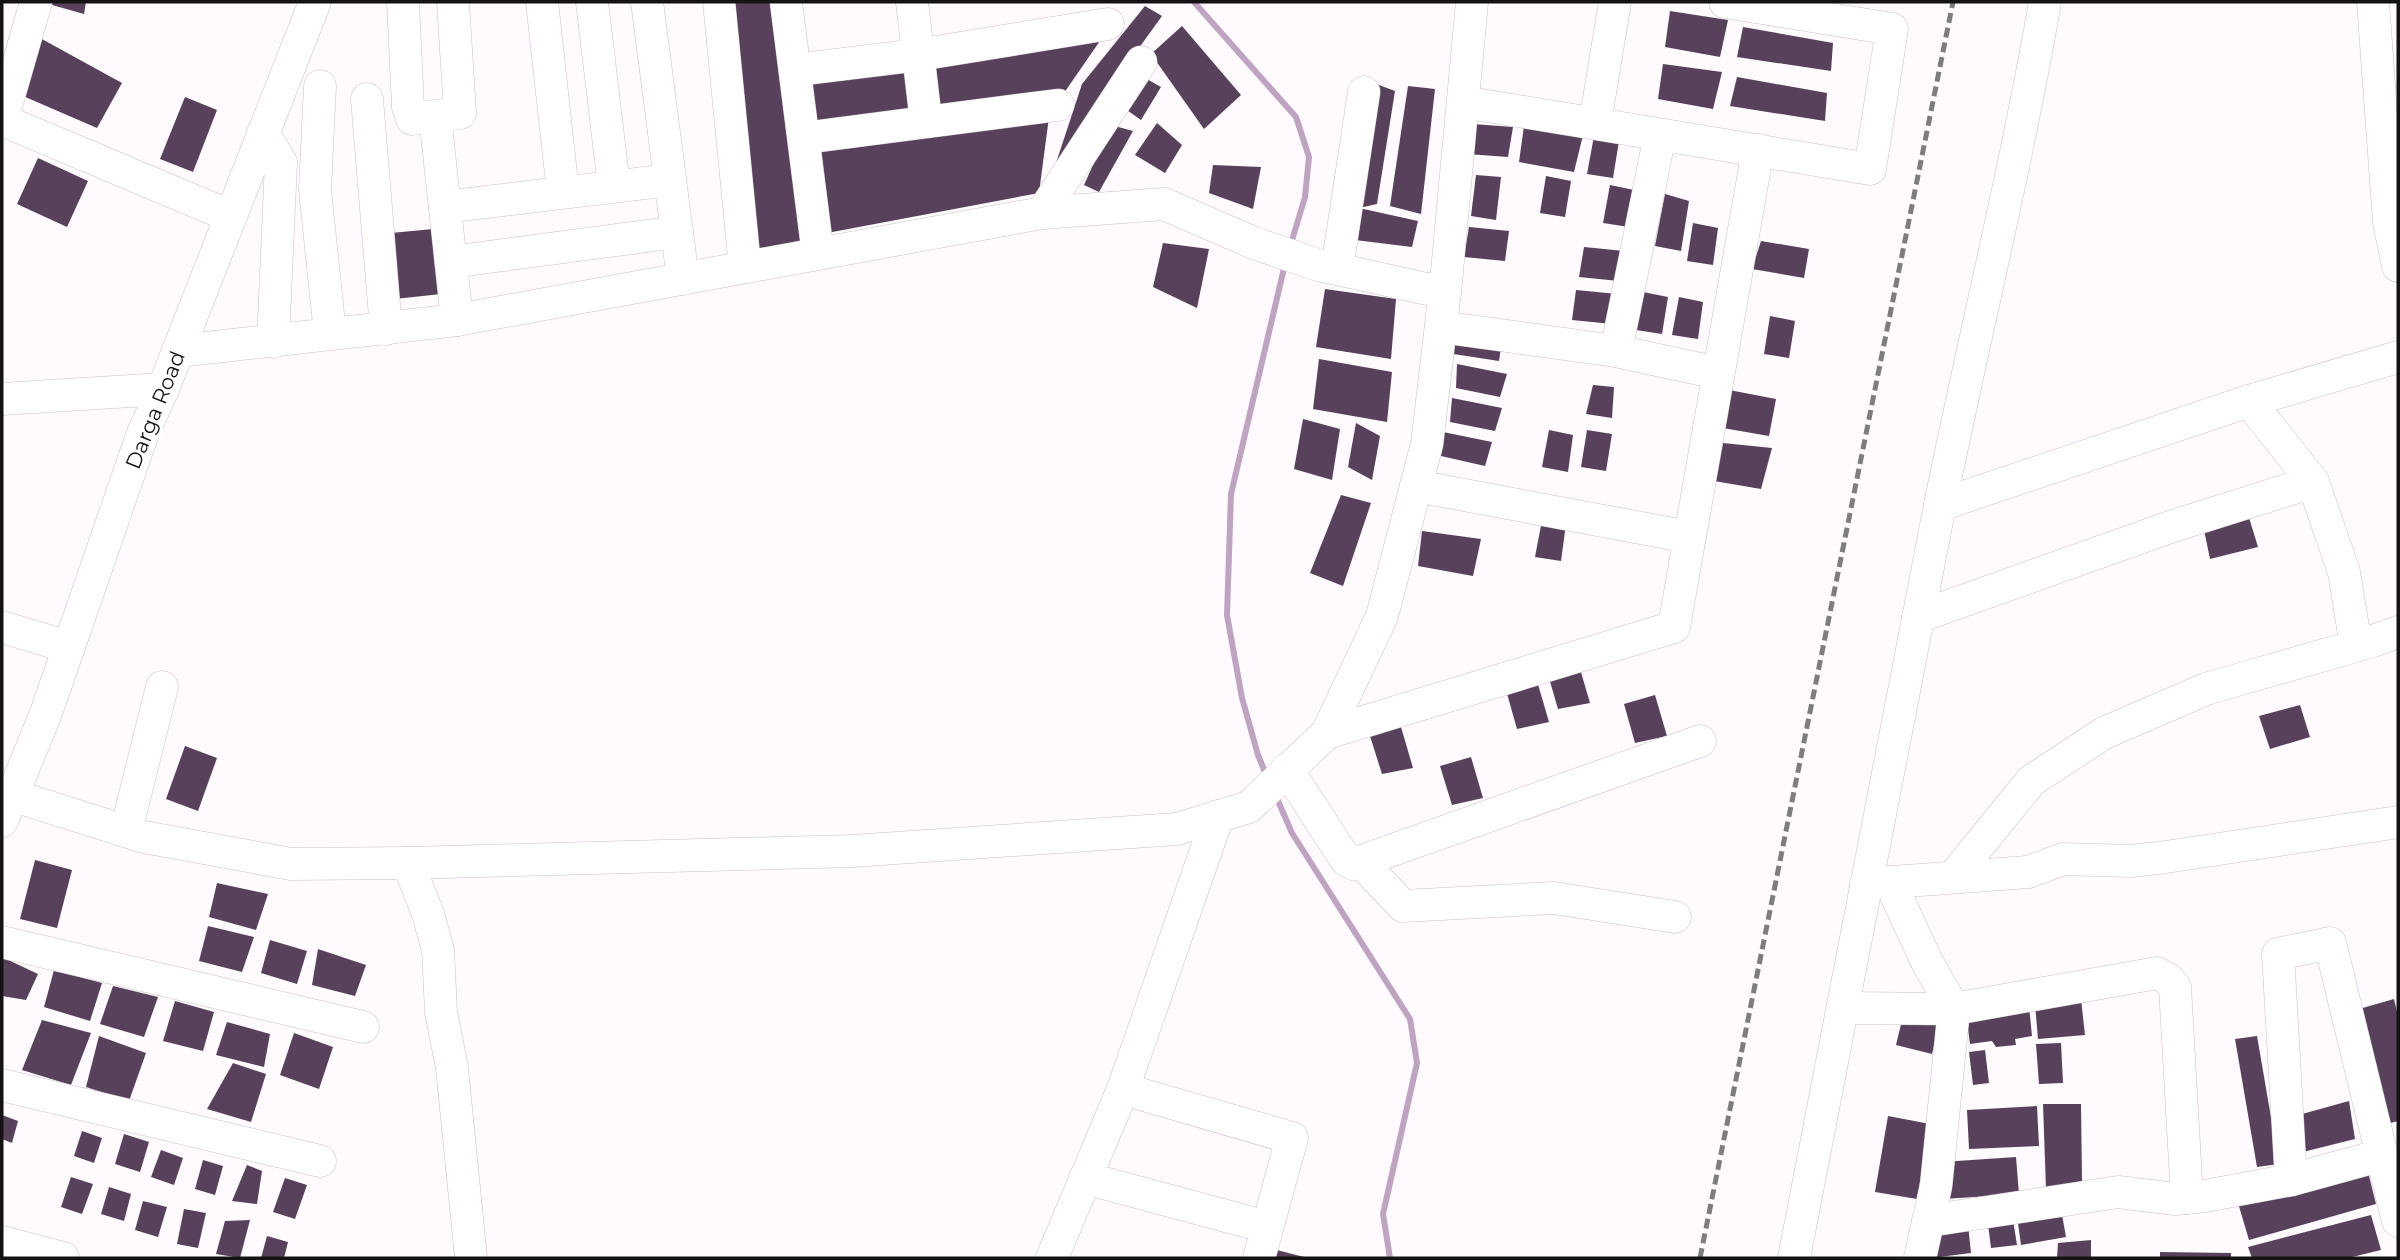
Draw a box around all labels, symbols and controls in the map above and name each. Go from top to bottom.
street label: Darga Road [120,347,190,473]

